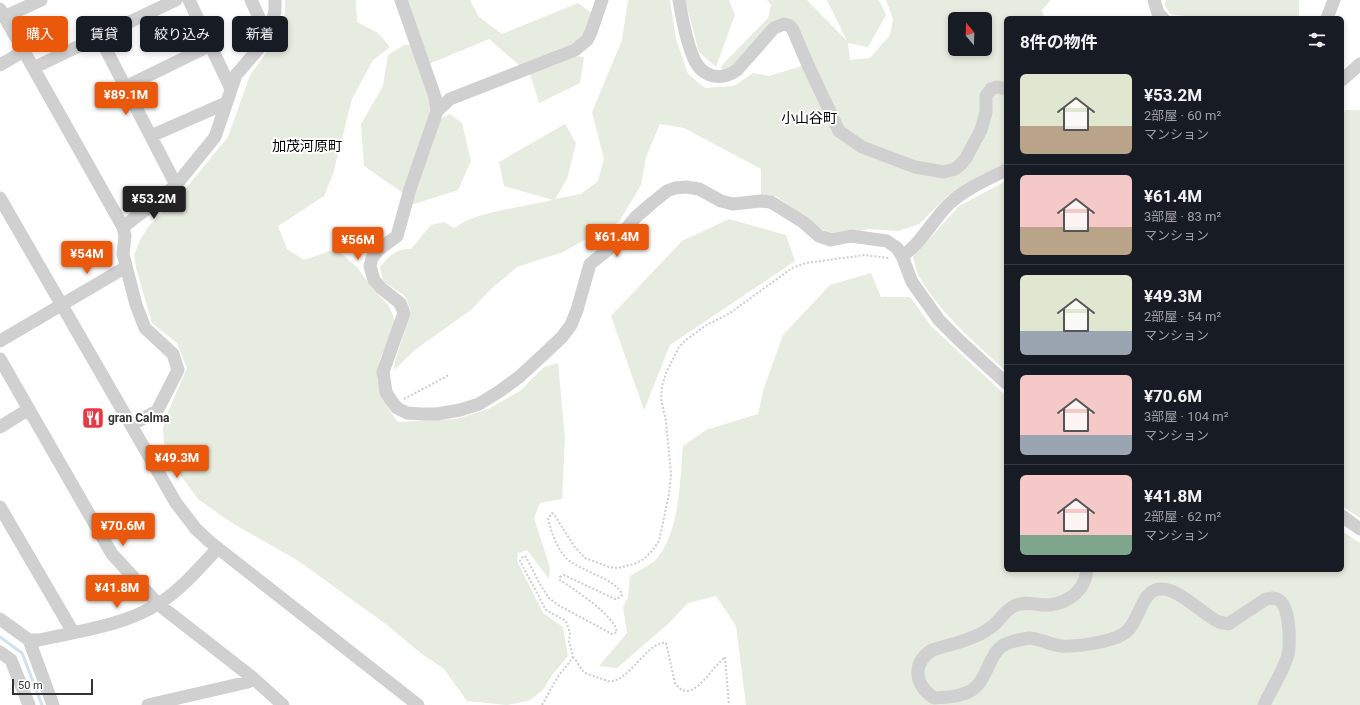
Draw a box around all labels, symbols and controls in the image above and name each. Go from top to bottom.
north arrow [948,12,992,56]
map controls [948,12,992,56]
chip: 購入 [12,16,68,52]
chip: 賃貸 [76,16,132,52]
chip: 絞り込み [140,16,224,52]
chip: 新着 [232,16,288,52]
icon: filters [1306,29,1328,51]
text: 8件の物件 [1020,32,1098,52]
pin: ¥89.1M [93,82,159,116]
text: ¥53.2M [1144,85,1202,105]
text: ¥89.1M [104,87,148,102]
icon: home [1052,90,1100,138]
text: 2部屋 · 60 m² [1144,108,1221,123]
district label: 小山谷町 [781,110,837,126]
text: マンション [1144,127,1209,142]
district label: 加茂河原町 [272,138,342,154]
pin: ¥53.2M [121,186,187,220]
text: ¥61.4M [1144,186,1202,206]
text: ¥53.2M [132,191,176,206]
icon: home [1052,191,1100,239]
text: 3部屋 · 83 m² [1144,209,1221,224]
pin: ¥61.4M [584,224,650,258]
pin: ¥56M [334,227,382,261]
text: マンション [1144,228,1209,243]
text: ¥61.4M [595,229,639,244]
text: ¥56M [341,232,375,247]
pin: ¥54M [63,241,111,275]
text: ¥54M [70,246,104,261]
text: ¥49.3M [1144,286,1202,306]
icon: home [1052,291,1100,339]
text: 2部屋 · 54 m² [1144,309,1221,324]
text: マンション [1144,328,1209,343]
text: ¥70.6M [1144,386,1202,406]
icon: home [1052,391,1100,439]
restaurant icon: gran Calma [80,405,106,431]
text: 3部屋 · 104 m² [1144,409,1228,424]
place label: gran Calma [108,411,170,425]
text: マンション [1144,428,1209,443]
pin: ¥49.3M [144,445,210,479]
text: ¥49.3M [155,450,199,465]
text: ¥41.8M [1144,486,1202,506]
icon: home [1052,491,1100,539]
text: 2部屋 · 62 m² [1144,509,1221,524]
pin: ¥70.6M [90,513,156,547]
text: ¥70.6M [101,518,145,533]
text: マンション [1144,528,1209,543]
pin: ¥41.8M [84,575,150,609]
text: ¥41.8M [95,580,139,595]
scale bar [12,677,93,696]
text: 50 m [18,679,43,692]

